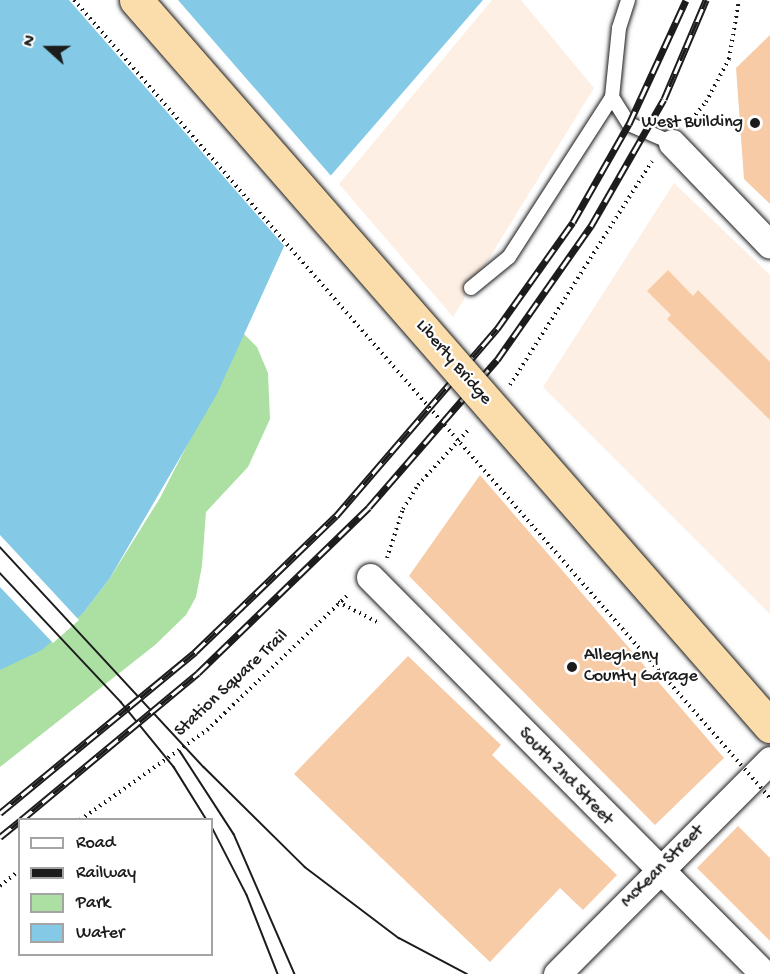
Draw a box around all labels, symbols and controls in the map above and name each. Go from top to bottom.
north arrow [18,18,78,78]
text: N [20,33,41,50]
place label: West Building [641,112,743,134]
marker: West Building [748,116,762,130]
street label: Liberty Bridge [410,316,496,410]
street label: Station Square Trail [171,626,293,742]
place label: Allegheny County Garage [584,646,698,688]
marker: Allegheny County Garage [565,660,579,674]
street label: South 2nd Street [513,724,617,830]
legend [18,818,213,956]
street label: McKean Street [617,821,709,913]
text: Road [76,833,115,854]
text: Railway [76,863,136,884]
text: Park [76,893,110,914]
text: Water [76,923,124,944]

